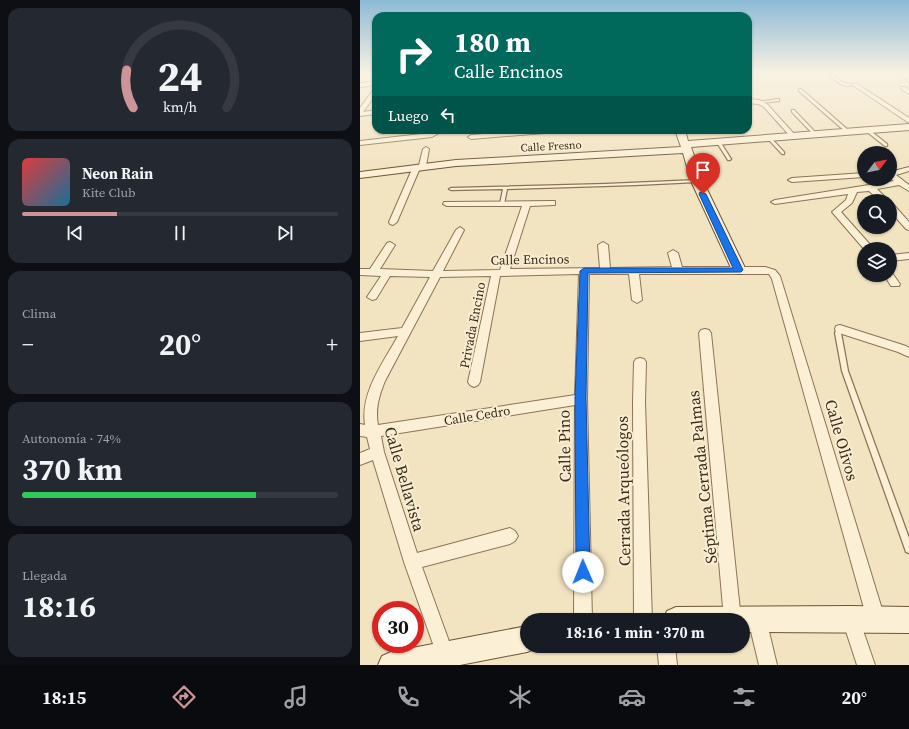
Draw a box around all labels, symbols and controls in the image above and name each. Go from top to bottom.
text: 180 m [454,23,531,61]
icon: right [388,28,440,80]
text: 24 [157,48,203,105]
text: Calle Encinos [454,59,563,84]
text: km/h [163,96,197,116]
icon: left [437,104,459,126]
text: Luego [388,105,429,126]
street label: Calle Fresno [520,137,582,156]
north arrow [857,146,897,186]
map controls [857,146,897,282]
pin [686,153,720,194]
icon: arrive [692,159,714,181]
text: Neon Rain [82,163,153,184]
text: Kite Club [82,184,135,201]
button: search [857,194,897,234]
icon: previous [64,222,86,244]
icon: pause [169,222,191,244]
icon: next [274,222,296,244]
button: layers [857,242,897,282]
street label: Calle Encinos [490,250,570,269]
street label: Privada Encino [456,281,489,370]
text: Clima [22,305,56,322]
text: 20° [159,324,201,365]
text: − [22,329,34,359]
text: + [326,329,338,359]
street label: Séptima Cerrada Palmas [682,389,722,565]
street label: Calle Olivos [820,397,864,483]
street label: Calle Cedro [443,402,511,429]
street label: Calle Pino [552,409,576,482]
street label: Cerrada Arqueólogos [611,416,635,566]
street label: Calle Bellavista [380,424,431,535]
text: Autonomía · 74% [22,430,121,447]
text: 370 km [22,449,122,490]
position arrow [562,551,604,593]
text: Llegada [22,567,67,584]
text: 18:16 [22,586,96,627]
speed limit sign: 30 [372,601,424,653]
text: 18:16 · 1 min · 370 m [566,622,705,643]
icon: directions [170,683,198,711]
icon: music [282,683,310,711]
icon: phone [394,683,422,711]
icon: climate [506,683,534,711]
icon: car [618,683,646,711]
icon: filters [730,683,758,711]
text: 18:15 [42,685,86,710]
text: 20° [842,685,867,710]

